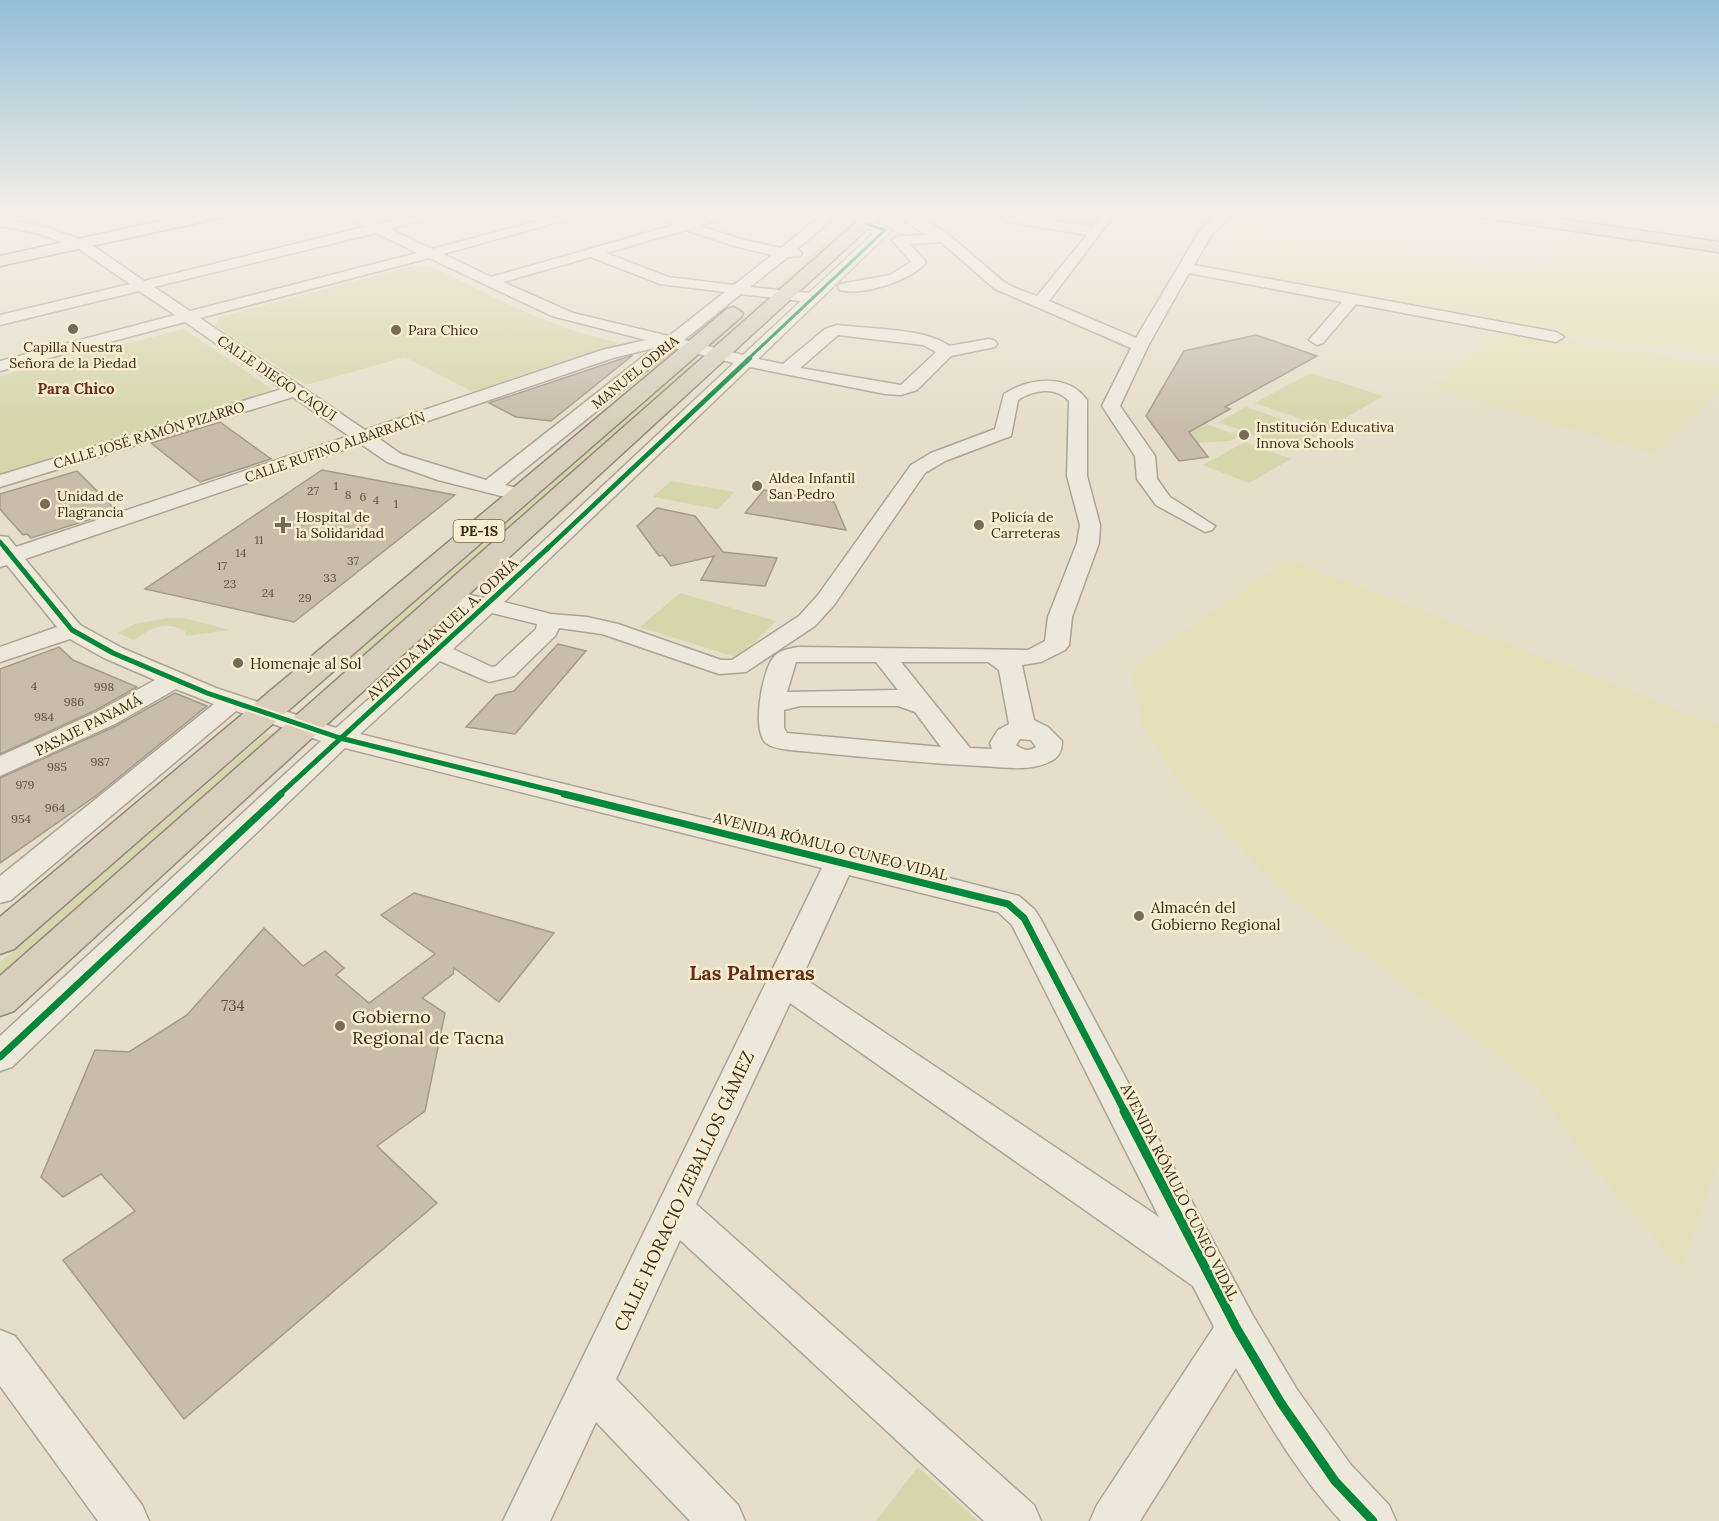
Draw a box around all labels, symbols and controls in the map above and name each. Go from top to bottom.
place label: Para Chico [408,321,478,339]
marker: Capilla Nuestra Señora de la Piedad [66,322,80,336]
marker: Para Chico [389,323,403,337]
street label: CALLE DIEGO CAQUI [214,331,340,425]
street label: MANUEL ODRIA [588,331,682,413]
place label: Capilla Nuestra Señora de la Piedad [9,338,137,372]
district label: Para Chico [37,379,115,398]
street label: CALLE JOSÉ RAMÓN PIZARRO [51,397,247,473]
street label: CALLE RUFINO ALBARRACÍN [242,407,428,486]
place label: Institución Educativa Innova Schools [1256,418,1394,452]
marker: Institución Educativa Innova Schools [1237,428,1251,442]
place label: Aldea Infantil San Pedro [768,469,855,503]
house number: 1 [334,478,338,493]
marker: Aldea Infantil San Pedro [750,479,764,493]
house number: 27 [307,483,319,498]
place label: Unidad de Flagrancia [57,487,124,521]
house number: 8 [345,487,352,502]
house number: 6 [360,489,367,504]
house number: 4 [373,492,380,507]
house number: 1 [394,496,398,511]
marker: Unidad de Flagrancia [38,497,52,511]
place label: Hospital de la Solidaridad [296,508,384,542]
place label: Policía de Carreteras [991,508,1060,542]
marker: Hospital de la Solidaridad [274,516,292,534]
marker: Policía de Carreteras [972,518,986,532]
road number: PE-1S [454,520,504,542]
house number: 11 [255,532,263,547]
house number: 14 [236,545,247,560]
house number: 37 [347,553,359,568]
street label: AVENIDA MANUEL A. ODRÍA [362,553,522,705]
house number: 17 [217,558,227,573]
house number: 33 [323,570,337,585]
house number: 23 [224,576,237,591]
house number: 24 [262,585,275,600]
house number: 29 [298,590,312,605]
place label: Homenaje al Sol [250,654,362,673]
marker: Homenaje al Sol [231,656,245,670]
house number: 4 [31,678,38,693]
house number: 998 [94,679,115,694]
street label: PASAJE PANAMÁ [31,690,145,760]
house number: 986 [64,694,84,709]
house number: 984 [34,709,55,724]
house number: 987 [90,754,110,769]
house number: 985 [47,759,67,774]
house number: 979 [15,777,35,792]
house number: 964 [45,800,66,815]
street label: AVENIDA RÓMULO CUNEO VIDAL [711,807,951,884]
house number: 954 [11,811,31,826]
place label: Almacén del Gobierno Regional [1150,898,1281,934]
marker: Almacén del Gobierno Regional [1132,909,1146,923]
district label: Las Palmeras [689,960,815,985]
house number: 734 [221,996,245,1015]
place label: Gobierno Regional de Tacna [352,1005,504,1049]
marker: Gobierno Regional de Tacna [333,1019,347,1033]
street label: CALLE HORACIO ZEBALLOS GÁMEZ [609,1047,759,1335]
street label: AVENIDA RÓMULO CUNEO VIDAL [1116,1079,1243,1304]

